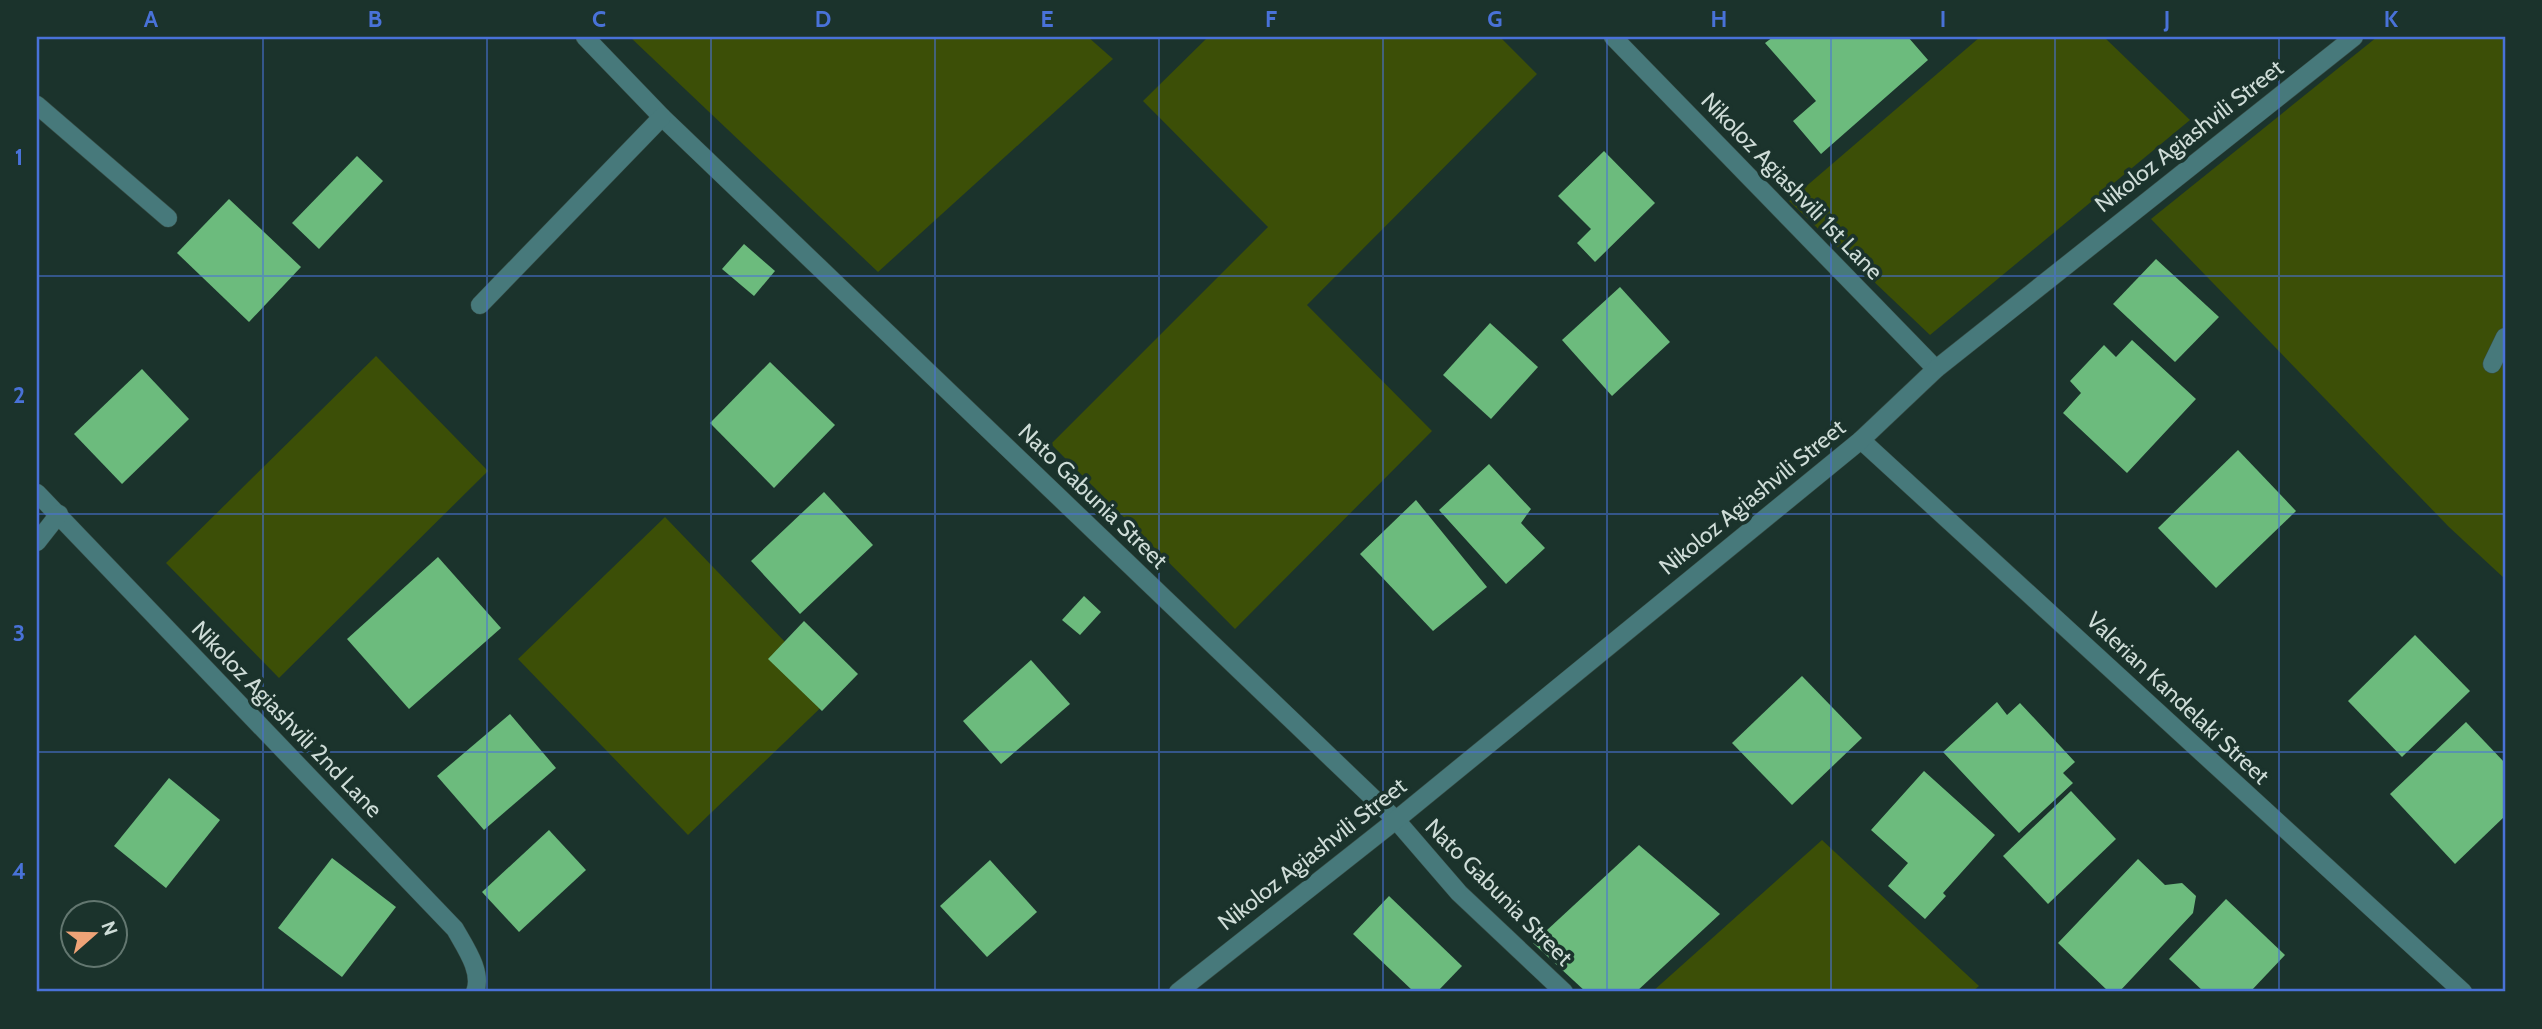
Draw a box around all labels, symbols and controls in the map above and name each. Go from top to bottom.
text: A [144,5,159,33]
text: B [368,5,382,33]
text: C [592,5,606,33]
text: D [815,5,831,33]
text: E [1040,5,1054,33]
text: F [1265,5,1277,33]
text: G [1487,5,1503,33]
text: H [1711,5,1727,33]
text: I [1940,5,1946,33]
text: J [2163,5,2170,33]
text: K [2384,5,2399,33]
street label: Nikoloz Agiashvili Street [2089,54,2289,218]
street label: Nikoloz Agiashvili 1st Lane [1695,87,1889,286]
text: 1 [15,143,23,171]
text: 2 [13,381,25,409]
street label: Nikoloz Agiashvili Street [1653,413,1851,581]
street label: Nato Gabunia Street [1013,418,1174,575]
street label: Valerian Kandelaki Street [2081,606,2275,790]
street label: Nikoloz Agiashvili 2nd Lane [186,615,388,823]
text: 3 [13,619,25,647]
street label: Nikoloz Agiashvili Street [1212,772,1412,936]
street label: Nato Gabunia Street [1420,813,1579,972]
text: 4 [12,857,26,885]
north arrow [60,900,130,970]
text: N [96,918,123,939]

